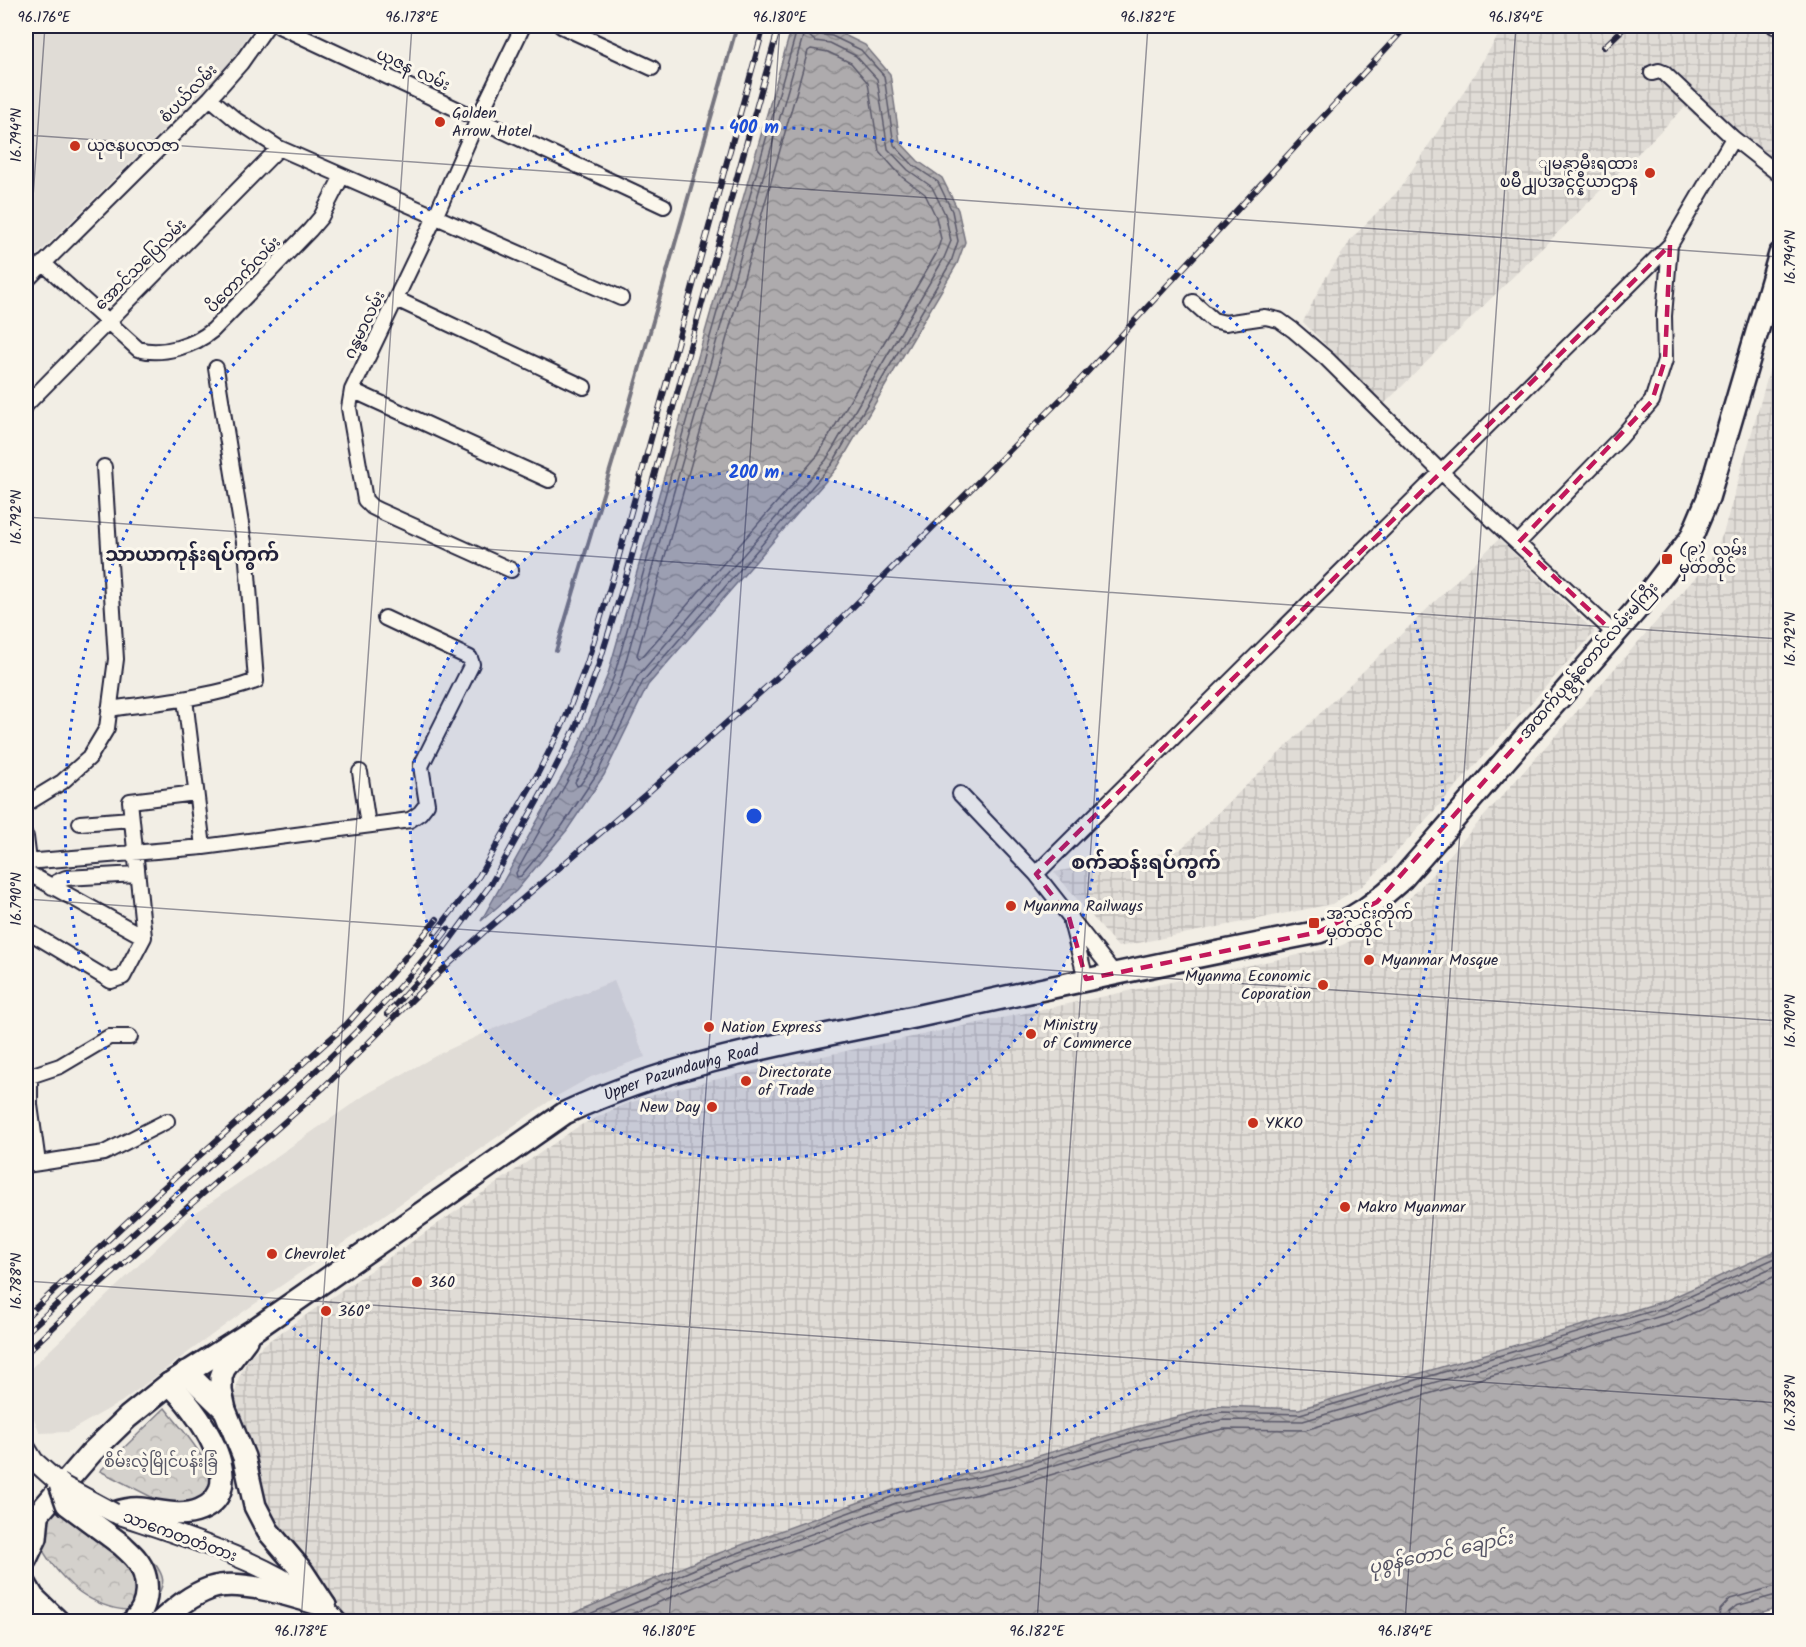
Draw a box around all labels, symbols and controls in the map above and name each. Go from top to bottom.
text: 96.176°E [17,6,72,30]
text: 96.178°E [385,6,440,30]
text: 96.180°E [753,6,808,30]
text: 96.182°E [1120,6,1177,30]
text: 96.184°E [1488,6,1545,30]
street label: ယုဇန လမ်း [372,42,454,99]
street label: စံပယ်လမ်း [154,59,224,129]
place label: Golden Arrow Hotel [452,101,532,144]
text: 16.794°N [5,108,29,162]
text: 400 m [729,114,779,143]
marker: Golden Arrow Hotel [433,115,447,129]
place label: ယုဇနပလာဇာ [87,134,179,160]
marker: ယုဇနပလာဇာ [68,139,82,153]
place label: ျမန္မာ့မီးရထား ၿမိဳ႕ျပအင္ဂ်င္နီယာဌာန [1500,152,1638,196]
marker: ျမန္မာ့မီးရထား ၿမိဳ႕ျပအင္ဂ်င္နီယာဌာန [1643,166,1657,180]
street label: အောင်သပြေလမ်း [89,213,193,317]
text: 16.794°N [1779,230,1803,284]
street label: ပိတောက်လမ်း [201,231,287,319]
street label: ဂန္ဓမာလမ်း [338,287,393,364]
text: 200 m [729,459,780,488]
text: 16.792°N [5,490,29,544]
place label: (၉) လမ်း မှတ်တိုင် [1679,538,1747,582]
district label: သာယာကုန်းရပ်ကွက် [105,540,279,572]
marker: (၉) လမ်း မှတ်တိုင် [1660,552,1674,566]
street label: အထက်ပုစွန်တောင်လမ်းမကြီး [1513,577,1665,746]
text: 16.792°N [1779,612,1803,666]
centre of rings [744,806,764,826]
district label: စက်ဆန်းရပ်ကွက် [1071,848,1221,880]
text: 16.790°N [5,872,29,926]
place label: Myanma Railways [1023,894,1143,919]
marker: Myanma Railways [1004,899,1018,913]
place label: အသင်းတိုက် မှတ်တိုင် [1326,902,1413,946]
marker: အသင်းတိုက် မှတ်တိုင် [1307,916,1321,930]
place label: Myanmar Mosque [1381,948,1498,973]
marker: Myanmar Mosque [1362,953,1376,967]
place label: Myanma Economic Coporation [1185,964,1311,1007]
marker: Myanma Economic Coporation [1316,978,1330,992]
text: 16.790°N [1779,994,1803,1048]
place label: Ministry of Commerce [1043,1013,1132,1056]
place label: Nation Express [721,1015,822,1040]
marker: Nation Express [702,1020,716,1034]
marker: Ministry of Commerce [1024,1027,1038,1041]
street label: Upper Pazundaung Road [600,1037,762,1107]
place label: Directorate of Trade [758,1060,831,1103]
marker: Directorate of Trade [739,1074,753,1088]
place label: New Day [639,1095,700,1120]
marker: New Day [705,1100,719,1114]
place label: YKKO [1265,1111,1303,1136]
marker: YKKO [1246,1116,1260,1130]
place label: Makro Myanmar [1357,1195,1467,1220]
marker: Makro Myanmar [1338,1200,1352,1214]
place label: Chevrolet [284,1242,347,1267]
marker: Chevrolet [265,1247,279,1261]
text: 16.788°N [5,1253,29,1309]
place label: 360 [429,1270,455,1295]
marker: 360 [410,1275,424,1289]
place label: 360° [338,1299,370,1324]
marker: 360° [319,1304,333,1318]
text: 16.788°N [1779,1375,1803,1431]
park label: စိမ်းလဲ့မြိုင်ပန်းခြံ [104,1450,218,1475]
street label: သာကေတတံတား [119,1505,241,1569]
water label: ပုစွန်တောင် ချောင်း [1366,1524,1518,1583]
text: 96.178°E [274,1620,329,1644]
text: 96.180°E [642,1620,697,1644]
text: 96.182°E [1009,1620,1066,1644]
text: 96.184°E [1377,1620,1434,1644]

